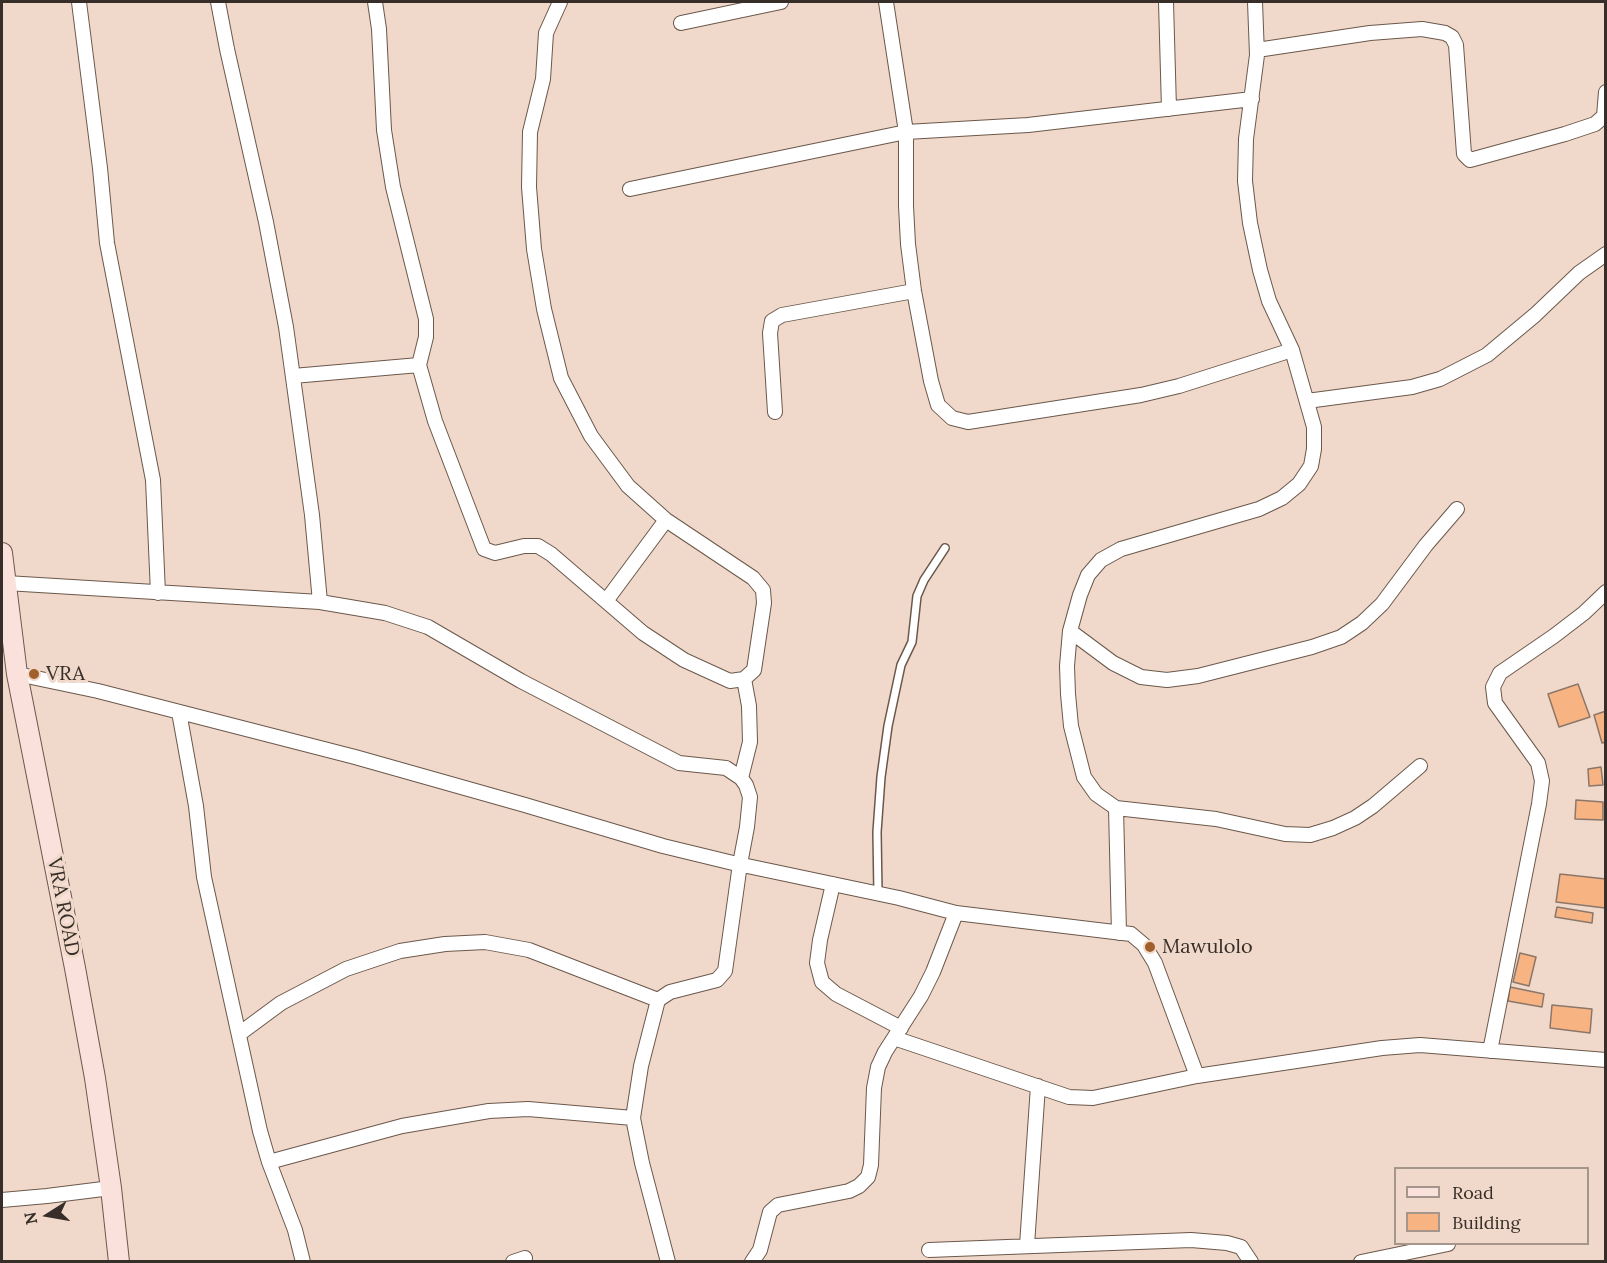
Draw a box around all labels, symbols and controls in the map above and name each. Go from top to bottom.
place label: VRA [46,662,85,686]
marker: VRA [27,667,41,681]
street label: VRA ROAD [42,856,84,958]
place label: Mawulolo [1162,935,1253,959]
marker: Mawulolo [1143,940,1157,954]
legend [1394,1167,1589,1245]
text: Road [1452,1181,1494,1204]
north arrow [18,1185,78,1245]
text: N [19,1210,41,1226]
text: Building [1452,1211,1520,1234]

